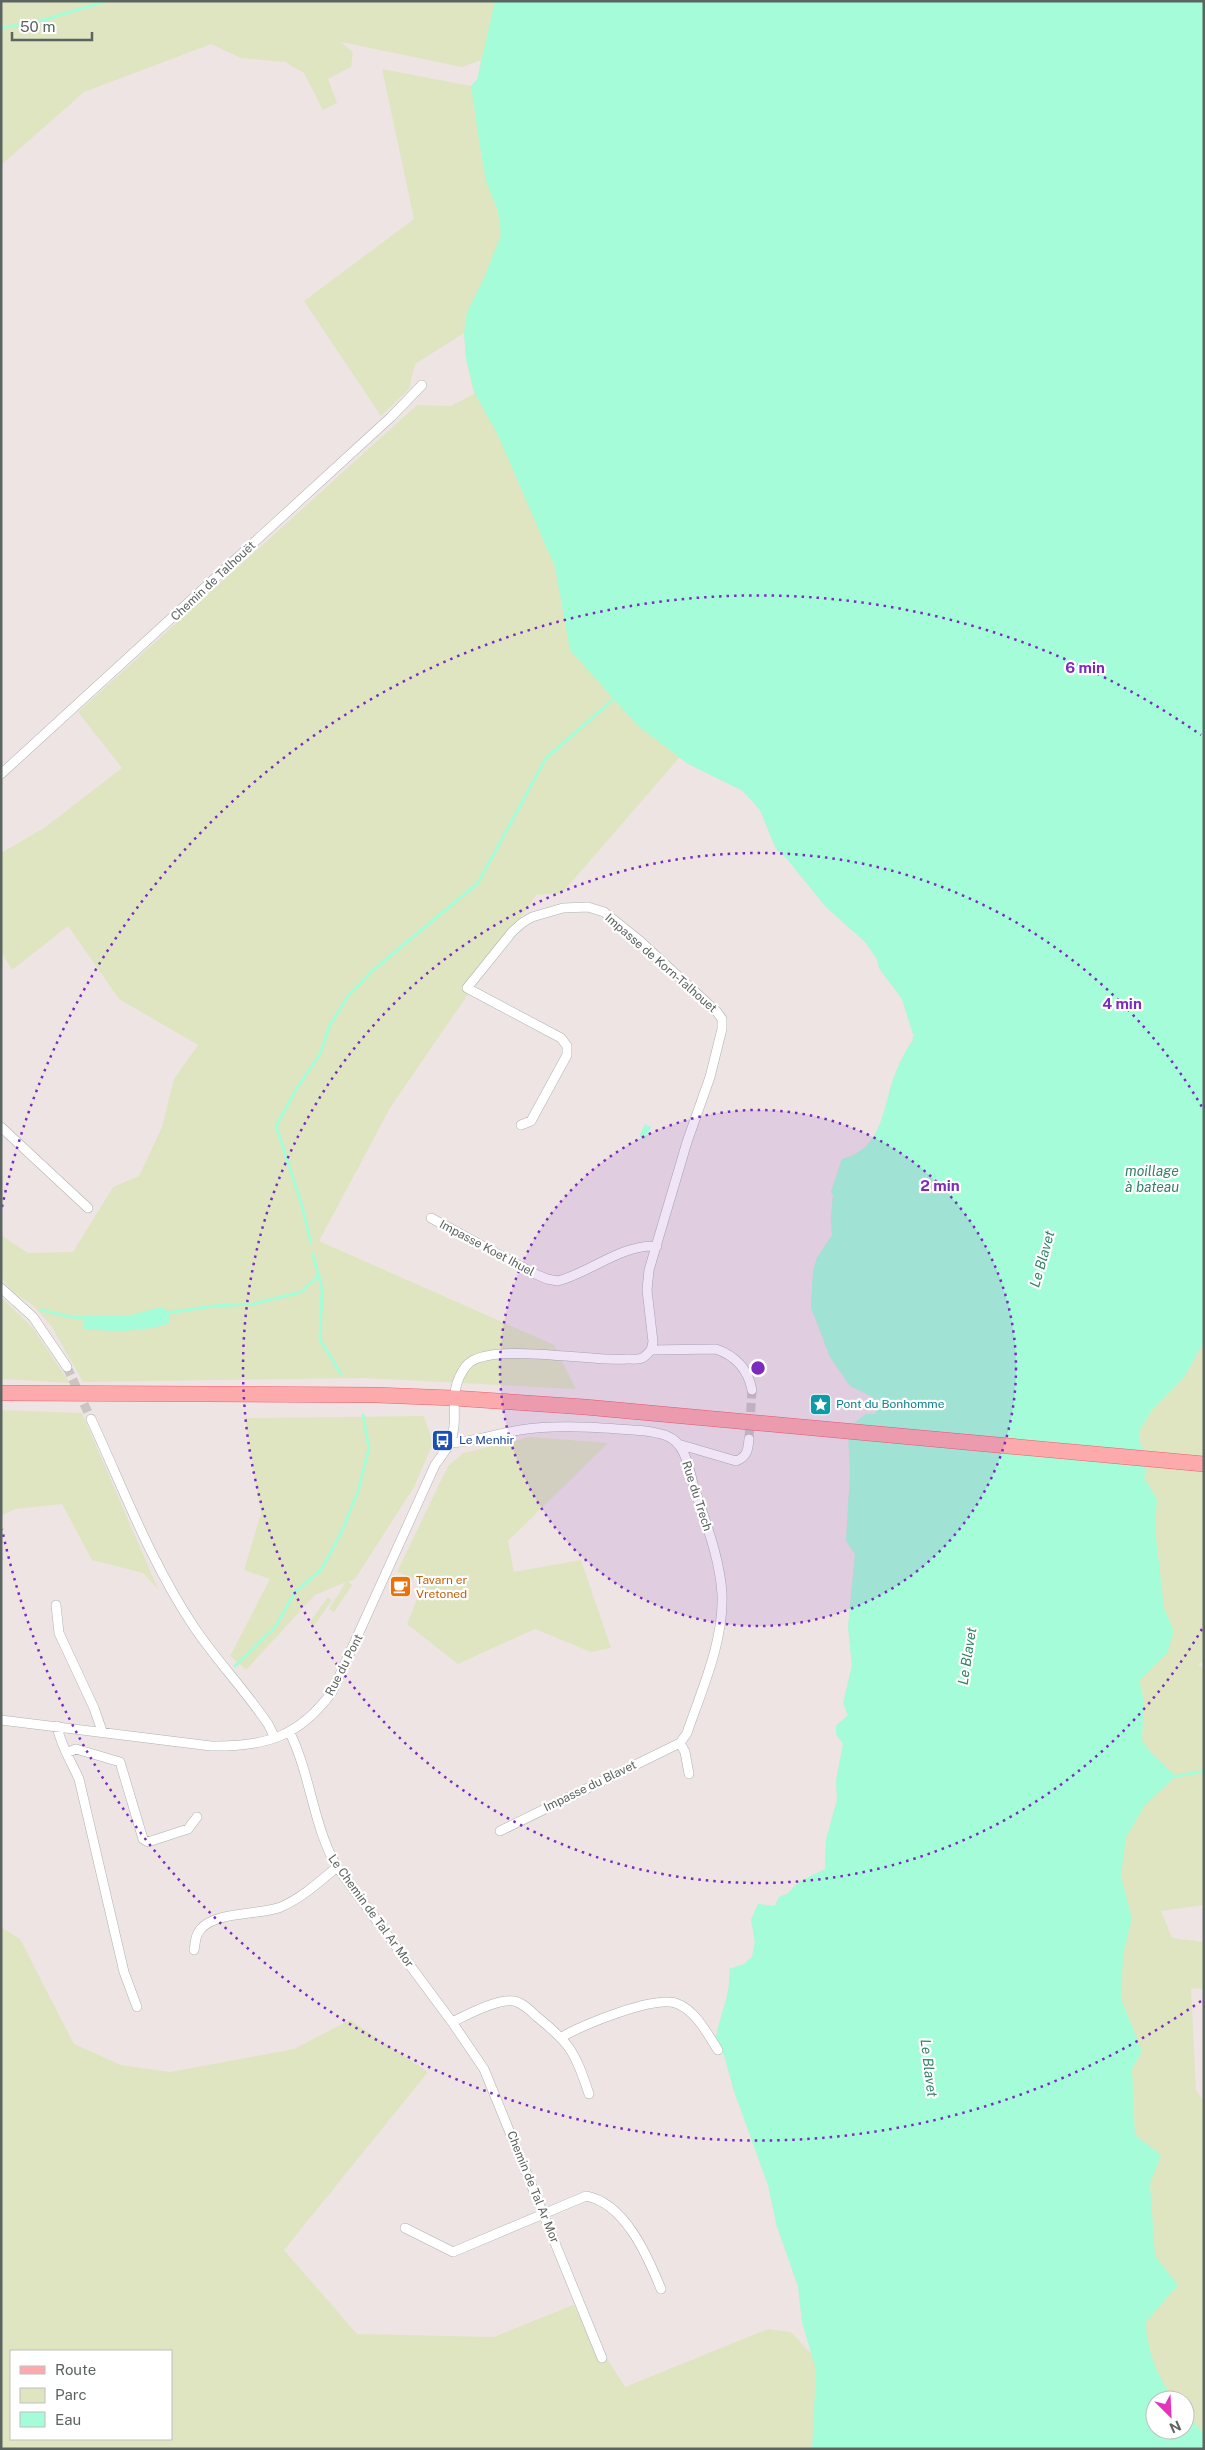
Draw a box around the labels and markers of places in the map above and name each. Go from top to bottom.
centre of rings [749,1359,767,1377]
place icon: Pont du Bonhomme [808,1392,832,1416]
place label: Pont du Bonhomme [836,1397,945,1411]
bus stop icon: Le Menhir [431,1428,455,1452]
place label: Le Menhir [459,1433,515,1447]
place label: Tavarn er Vretoned [416,1573,468,1601]
cafe icon: Tavarn er Vretoned [388,1575,412,1599]

